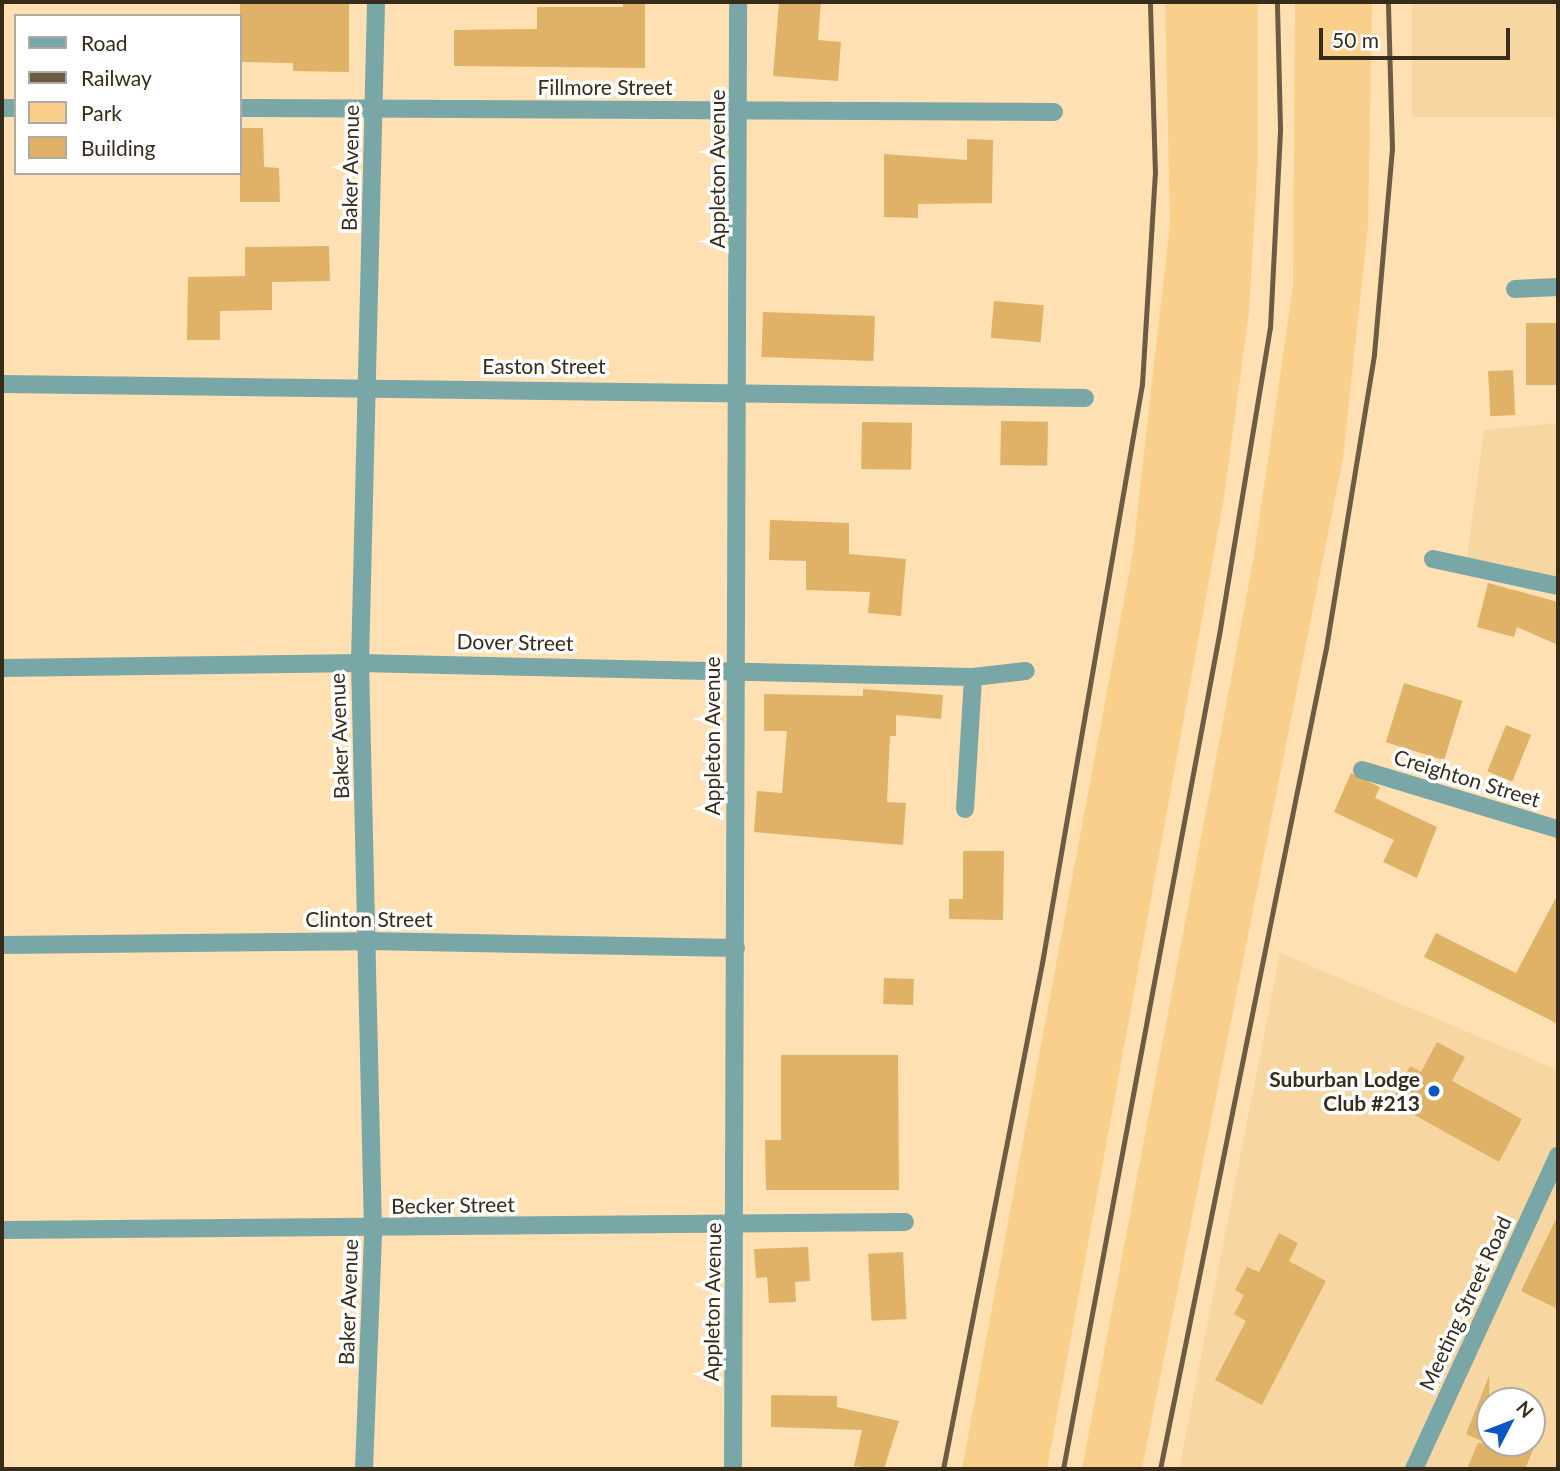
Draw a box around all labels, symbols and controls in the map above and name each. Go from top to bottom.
legend [14,14,242,175]
scale bar [1322,14,1513,58]
text: 50 m [1332,27,1379,52]
text: Road [81,30,128,55]
text: Railway [81,65,152,90]
street label: Fillmore Street [538,74,672,100]
street label: Appleton Avenue [704,89,730,249]
text: Park [81,100,122,125]
street label: Baker Avenue [336,104,364,232]
text: Building [81,135,156,160]
street label: Easton Street [482,353,606,379]
street label: Dover Street [456,628,574,656]
street label: Appleton Avenue [699,656,725,816]
street label: Baker Avenue [324,672,354,800]
street label: Creighton Street [1391,744,1543,812]
street label: Clinton Street [305,906,433,932]
place label: Suburban Lodge Club #213 [1269,1066,1420,1116]
marker: Suburban Lodge Club #213 [1426,1083,1442,1099]
street label: Becker Street [391,1191,515,1219]
street label: Meeting Street Road [1414,1212,1516,1394]
street label: Appleton Avenue [698,1222,726,1382]
street label: Baker Avenue [333,1238,363,1366]
north arrow [1476,1387,1546,1457]
text: N [1512,1396,1539,1422]

